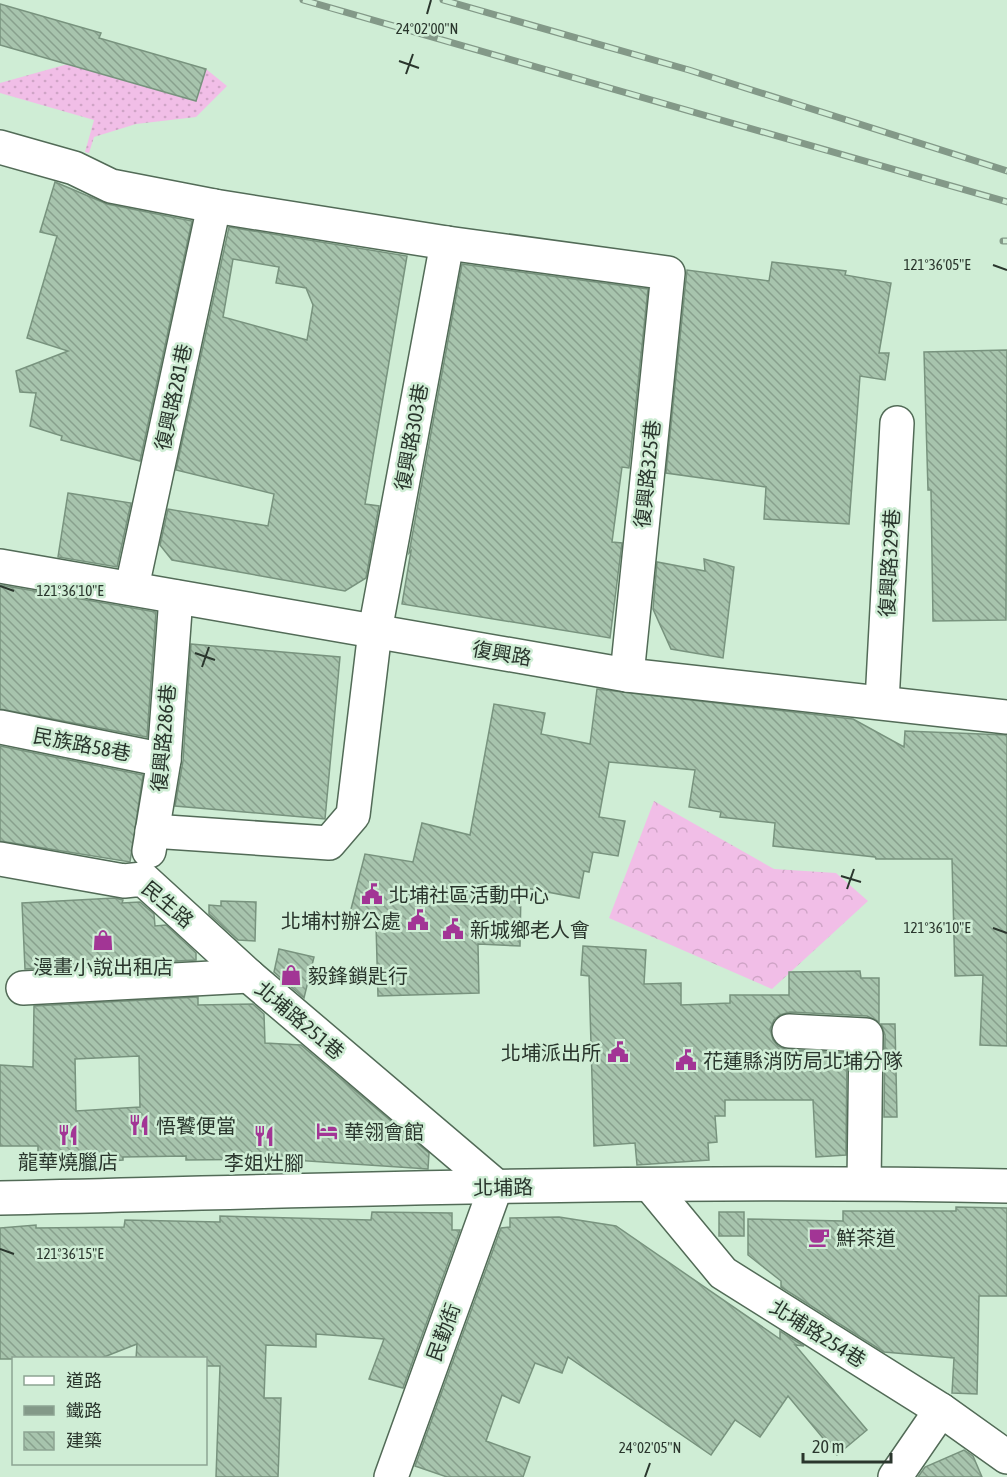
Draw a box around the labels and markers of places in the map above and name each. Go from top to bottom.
public building icon: 北埔社區活動中心 [360,882,384,906]
place label: 北埔社區活動中心 [389,883,549,906]
public building icon: 北埔村辦公處 [406,908,430,932]
place label: 北埔村辦公處 [281,909,401,932]
public building icon: 新城鄉老人會 [441,917,465,941]
place label: 新城鄉老人會 [470,918,590,941]
shop icon: 漫畫小說出租店 [91,928,115,952]
place label: 漫畫小說出租店 [33,955,173,978]
shop icon: 毅鋒鎖匙行 [279,963,303,987]
place label: 毅鋒鎖匙行 [308,964,408,987]
public building icon: 北埔派出所 [606,1040,630,1064]
place label: 北埔派出所 [501,1041,601,1064]
public building icon: 花蓮縣消防局北埔分隊 [674,1048,698,1072]
place label: 花蓮縣消防局北埔分隊 [703,1049,903,1072]
restaurant icon: 悟饕便當 [127,1113,151,1137]
place label: 悟饕便當 [156,1114,236,1137]
hotel icon: 華翎會館 [315,1119,339,1143]
place label: 華翎會館 [344,1120,424,1143]
restaurant icon: 龍華燒臘店 [56,1123,80,1147]
restaurant icon: 李姐灶腳 [252,1124,276,1148]
place label: 龍華燒臘店 [18,1150,118,1173]
place label: 李姐灶腳 [224,1151,304,1174]
cafe icon: 鮮茶道 [807,1225,831,1249]
place label: 鮮茶道 [836,1226,896,1249]

